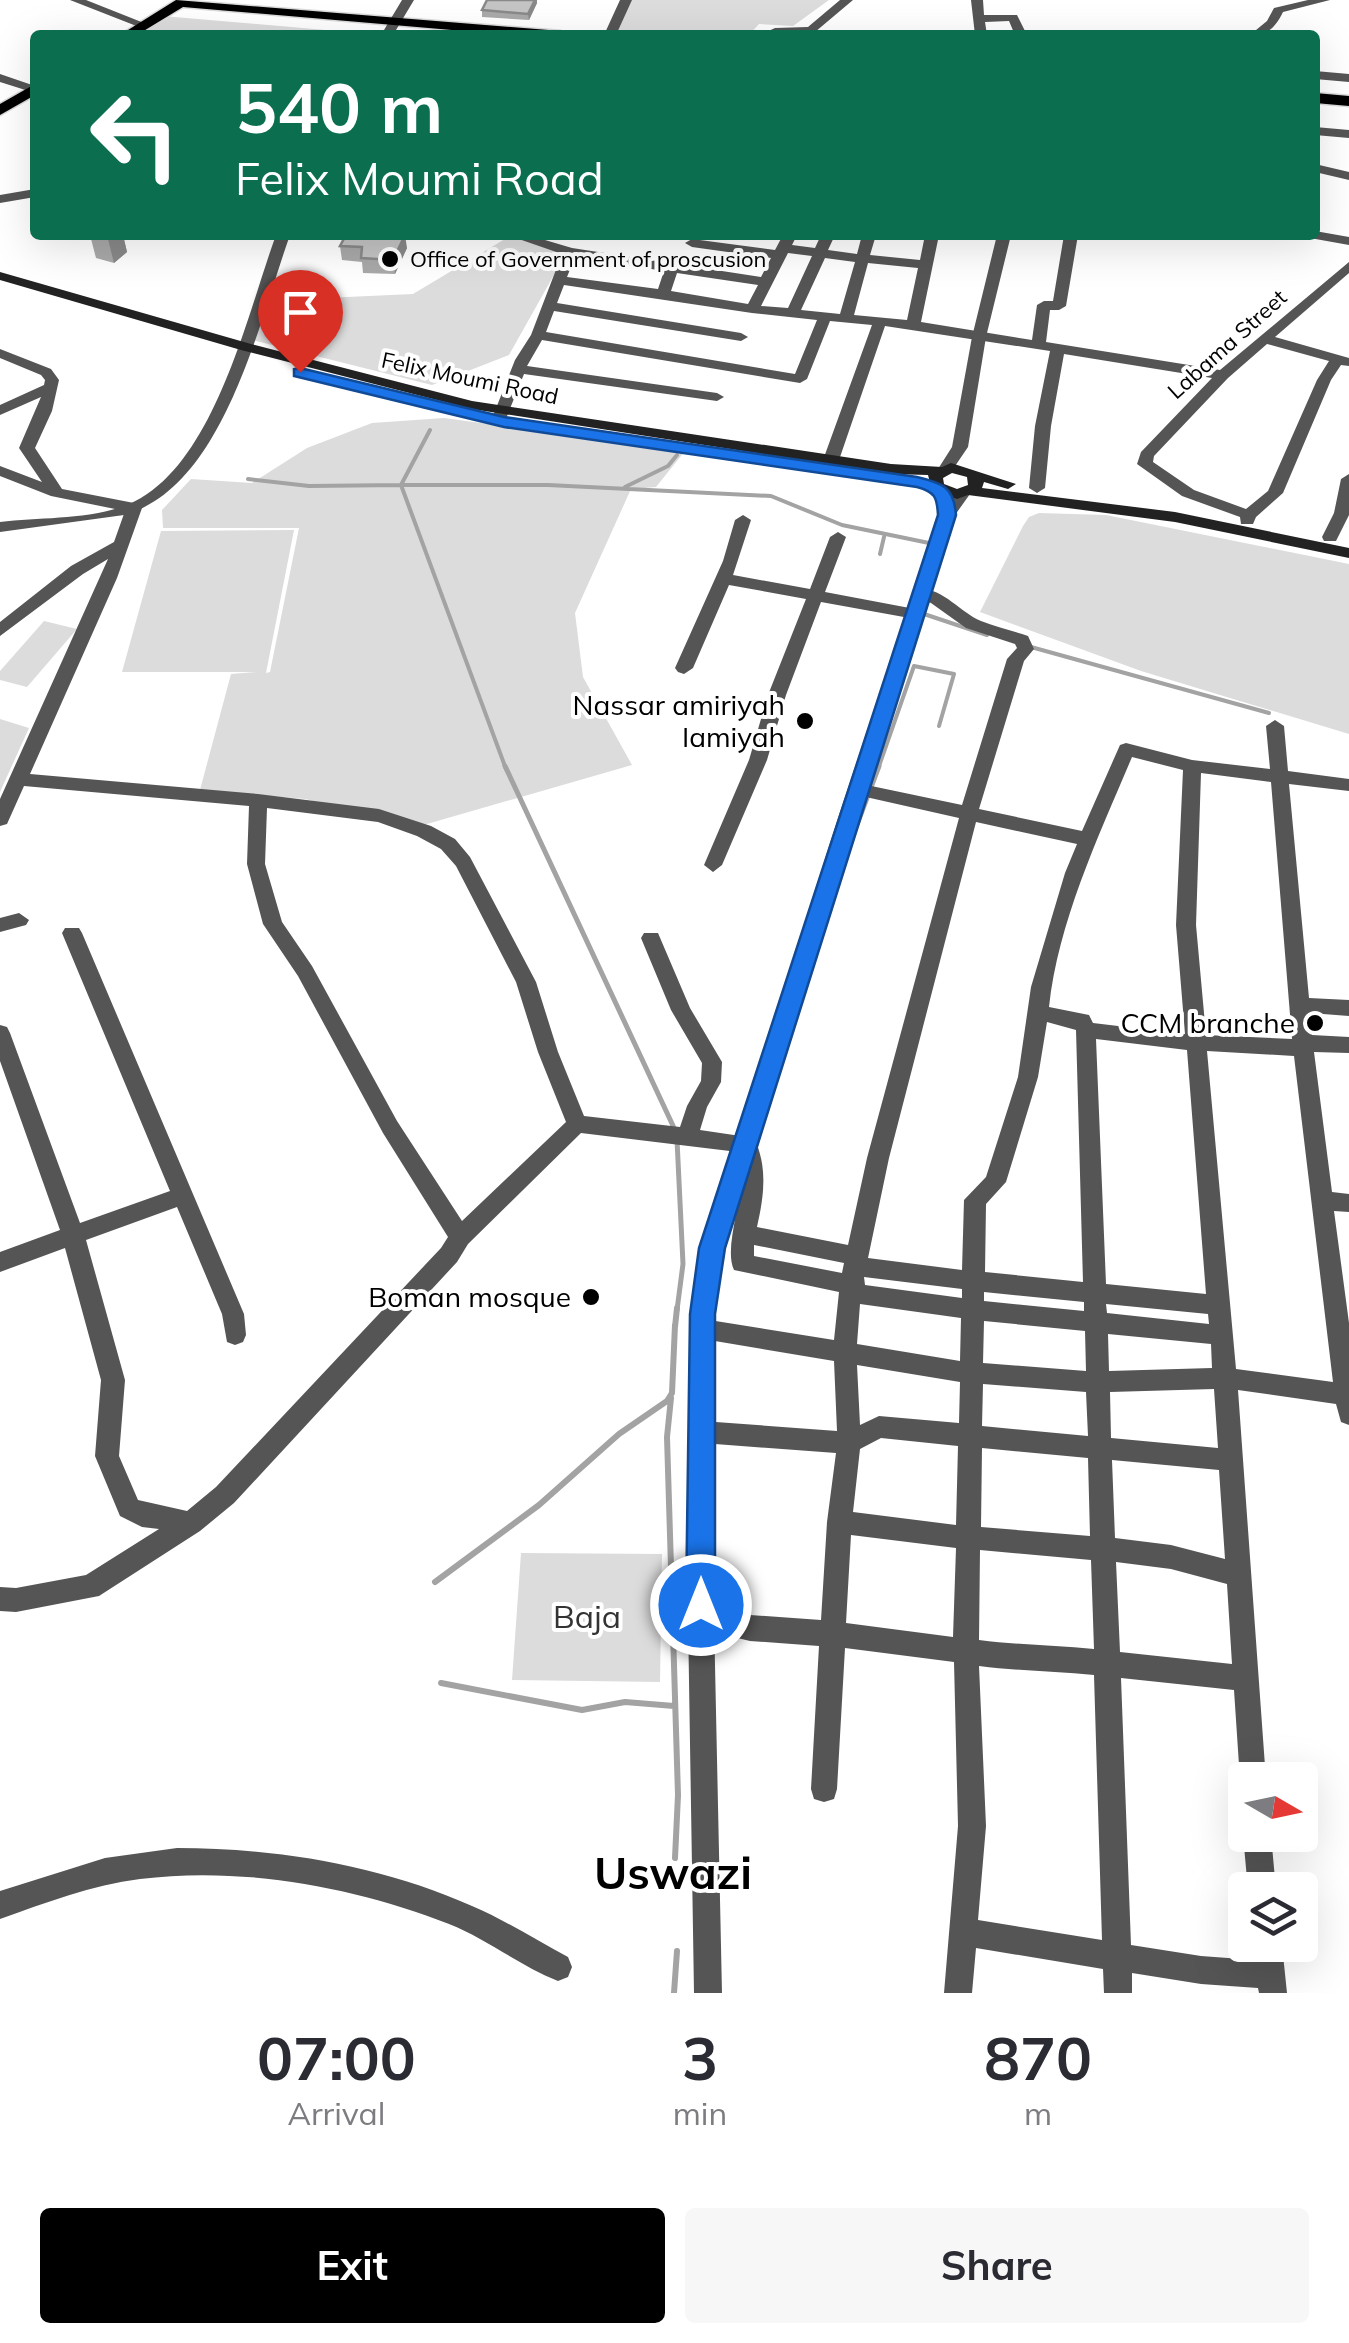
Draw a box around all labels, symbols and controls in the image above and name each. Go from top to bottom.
text: 540 m [235,63,443,151]
icon: left [70,70,200,200]
text: Felix Moumi Road [235,150,604,206]
place label: Office of Government of proscusion [410,245,767,273]
marker: Office of Government of proscusion [379,248,401,270]
pin [258,270,343,373]
street label: Labama Street [1162,283,1293,405]
icon: arrive [273,285,328,340]
street label: Felix Moumi Road [379,346,561,410]
place label: Nassar amiriyah Iamiyah [573,687,785,754]
marker: Nassar amiriyah Iamiyah [794,710,816,732]
place label: CCM branche [1120,1005,1295,1040]
marker: CCM branche [1304,1012,1326,1034]
place label: Boman mosque [368,1279,571,1314]
marker: Boman mosque [580,1286,602,1308]
position arrow [649,1553,753,1657]
park label: Baja [553,1596,621,1636]
north arrow [1228,1762,1318,1852]
map controls [1228,1762,1318,1962]
district label: Uswazi [594,1844,752,1900]
button: layers [1228,1872,1318,1962]
text: 07:00 [257,2020,416,2095]
text: 3 [682,2020,718,2095]
text: 870 [984,2020,1092,2095]
text: Arrival [287,2093,385,2133]
text: min [673,2093,727,2133]
text: m [1024,2093,1052,2133]
button: Exit [40,2208,665,2323]
button: Share [685,2208,1309,2323]

